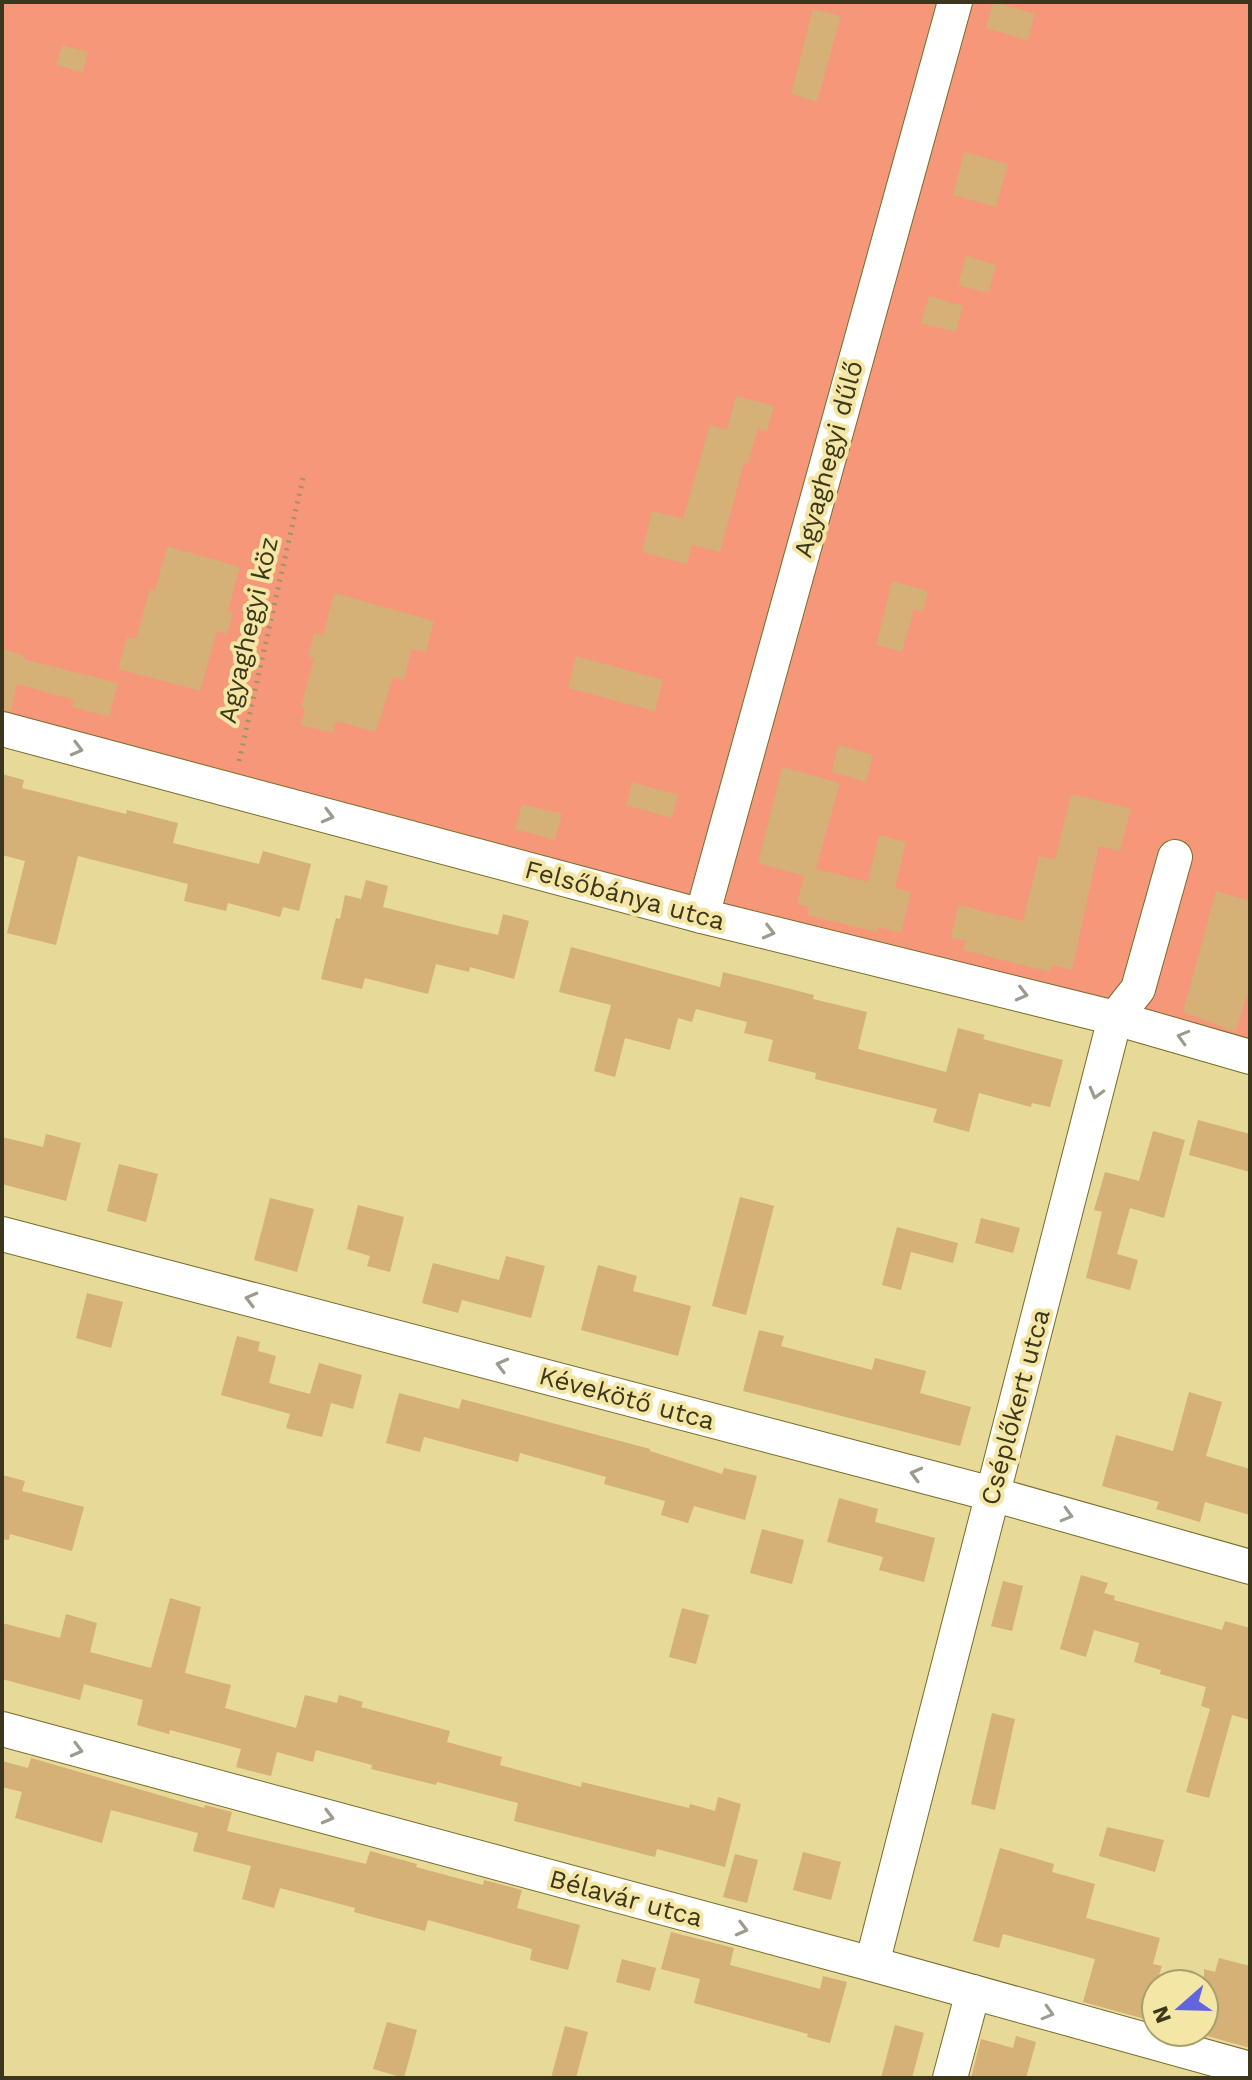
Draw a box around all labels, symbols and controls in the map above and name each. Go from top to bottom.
street label: Agyaghegyi dűlő [787,357,869,561]
street label: Agyaghegyi köz [212,534,284,726]
one-way arrow [70,740,84,756]
one-way arrow [321,807,335,824]
street label: Felsőbánya utca [522,854,729,936]
one-way arrow [762,923,776,940]
one-way arrow [1014,985,1028,1002]
one-way arrow [1176,1030,1190,1046]
one-way arrow [1088,1086,1105,1099]
one-way arrow [245,1292,258,1309]
street label: Cséplőkert utca [974,1306,1056,1508]
one-way arrow [496,1358,510,1375]
street label: Kévekötő utca [536,1360,718,1436]
one-way arrow [910,1467,924,1484]
one-way arrow [1059,1506,1073,1522]
one-way arrow [70,1740,84,1757]
one-way arrow [321,1808,335,1825]
street label: Bélavár utca [546,1863,706,1933]
one-way arrow [734,1920,748,1936]
north arrow [1140,1968,1220,2048]
text: N [1147,2003,1176,2027]
one-way arrow [1040,2004,1054,2020]

